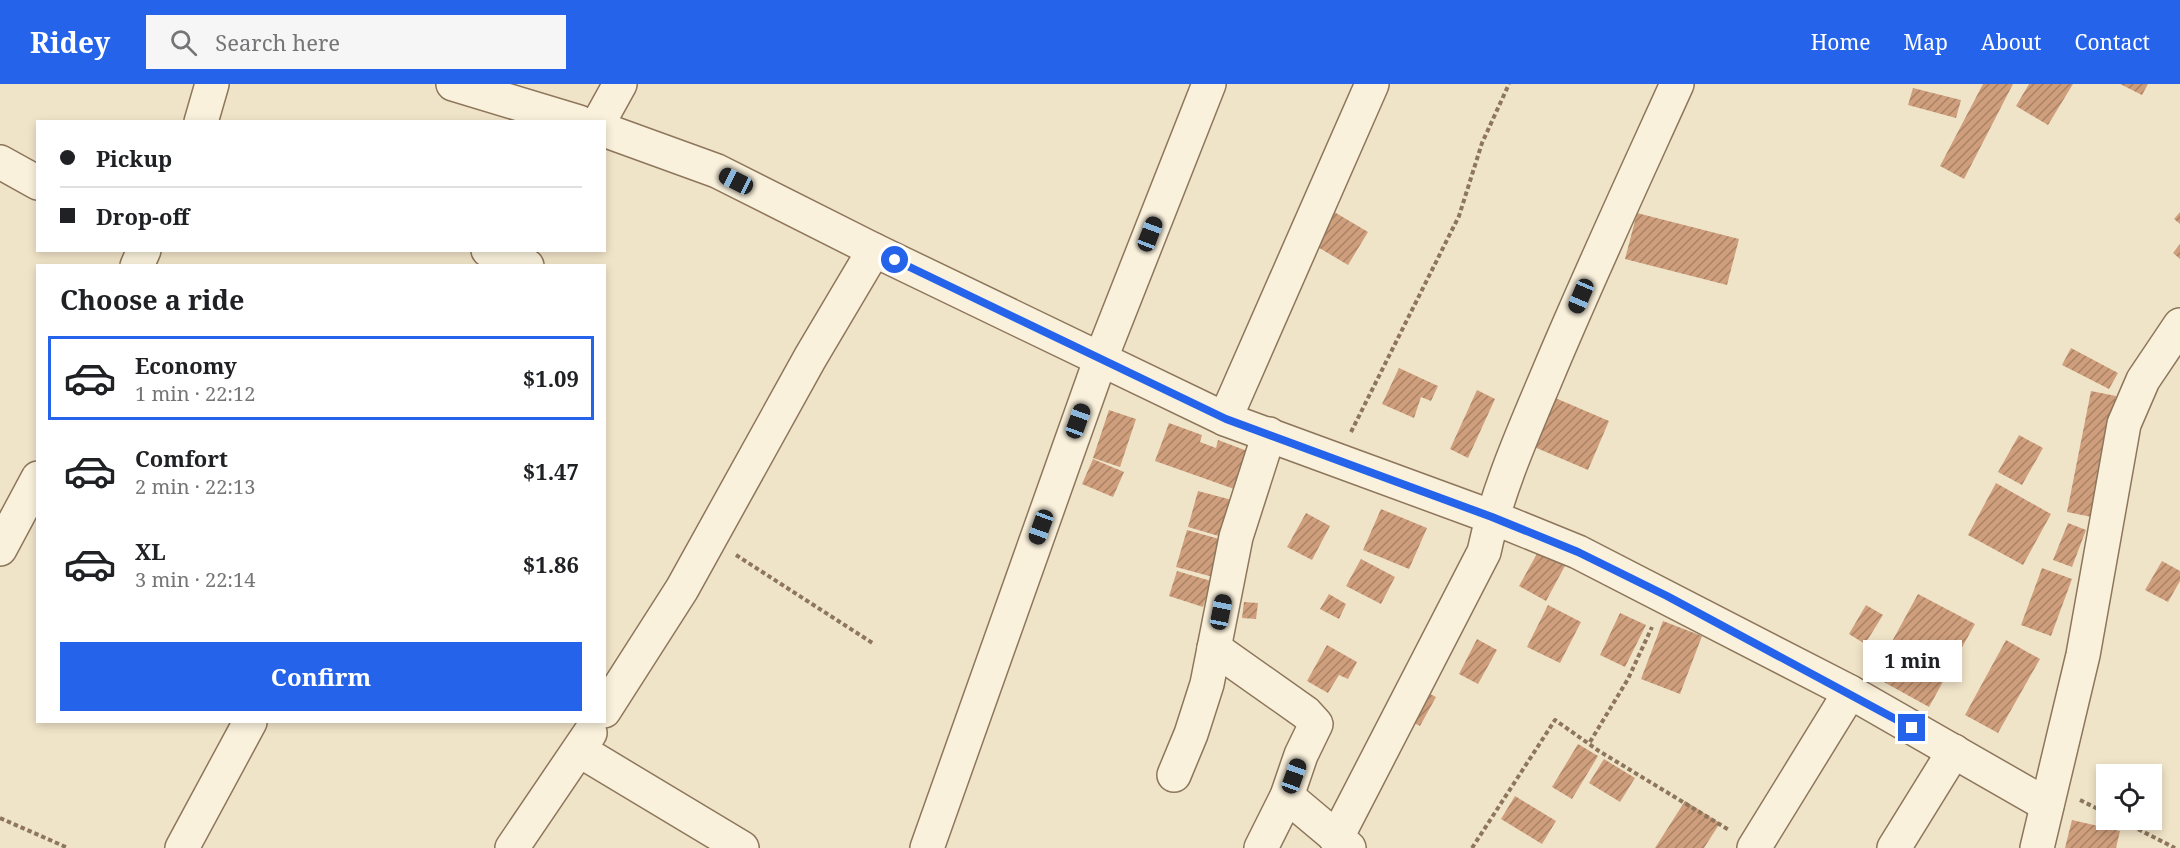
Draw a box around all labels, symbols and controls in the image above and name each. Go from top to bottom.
search box [146,15,566,69]
text: Ridey [30,23,110,61]
icon: search [167,26,200,59]
text: Search here [215,27,340,57]
text: Home [1811,28,1871,56]
text: Map [1904,28,1948,56]
text: About [1981,28,2042,56]
text: Contact [2075,28,2150,56]
text: Pickup [96,143,172,173]
car [716,165,756,197]
text: Drop-off [96,201,189,231]
car [1135,214,1165,254]
route start [881,246,908,273]
car [1566,276,1596,316]
text: Choose a ride [60,281,245,318]
text: Economy [135,350,237,380]
icon: car [63,351,117,405]
text: $1.09 [523,363,579,393]
text: 1 min · 22:12 [135,380,255,407]
car [1063,401,1093,441]
text: Comfort [135,443,228,473]
icon: car [63,444,117,498]
text: $1.47 [523,456,579,486]
text: 2 min · 22:13 [135,473,255,500]
car [1026,507,1056,547]
text: XL [135,536,166,566]
icon: car [63,537,117,591]
text: $1.86 [523,549,579,579]
text: 3 min · 22:14 [135,566,255,593]
car [1209,593,1233,631]
callout: 1 min [1862,641,1962,683]
button: Confirm [60,642,582,711]
text: 1 min [1884,647,1941,674]
route end [1898,714,1925,741]
car [1279,756,1309,796]
map controls [2096,764,2162,830]
button: locate [2096,764,2162,830]

